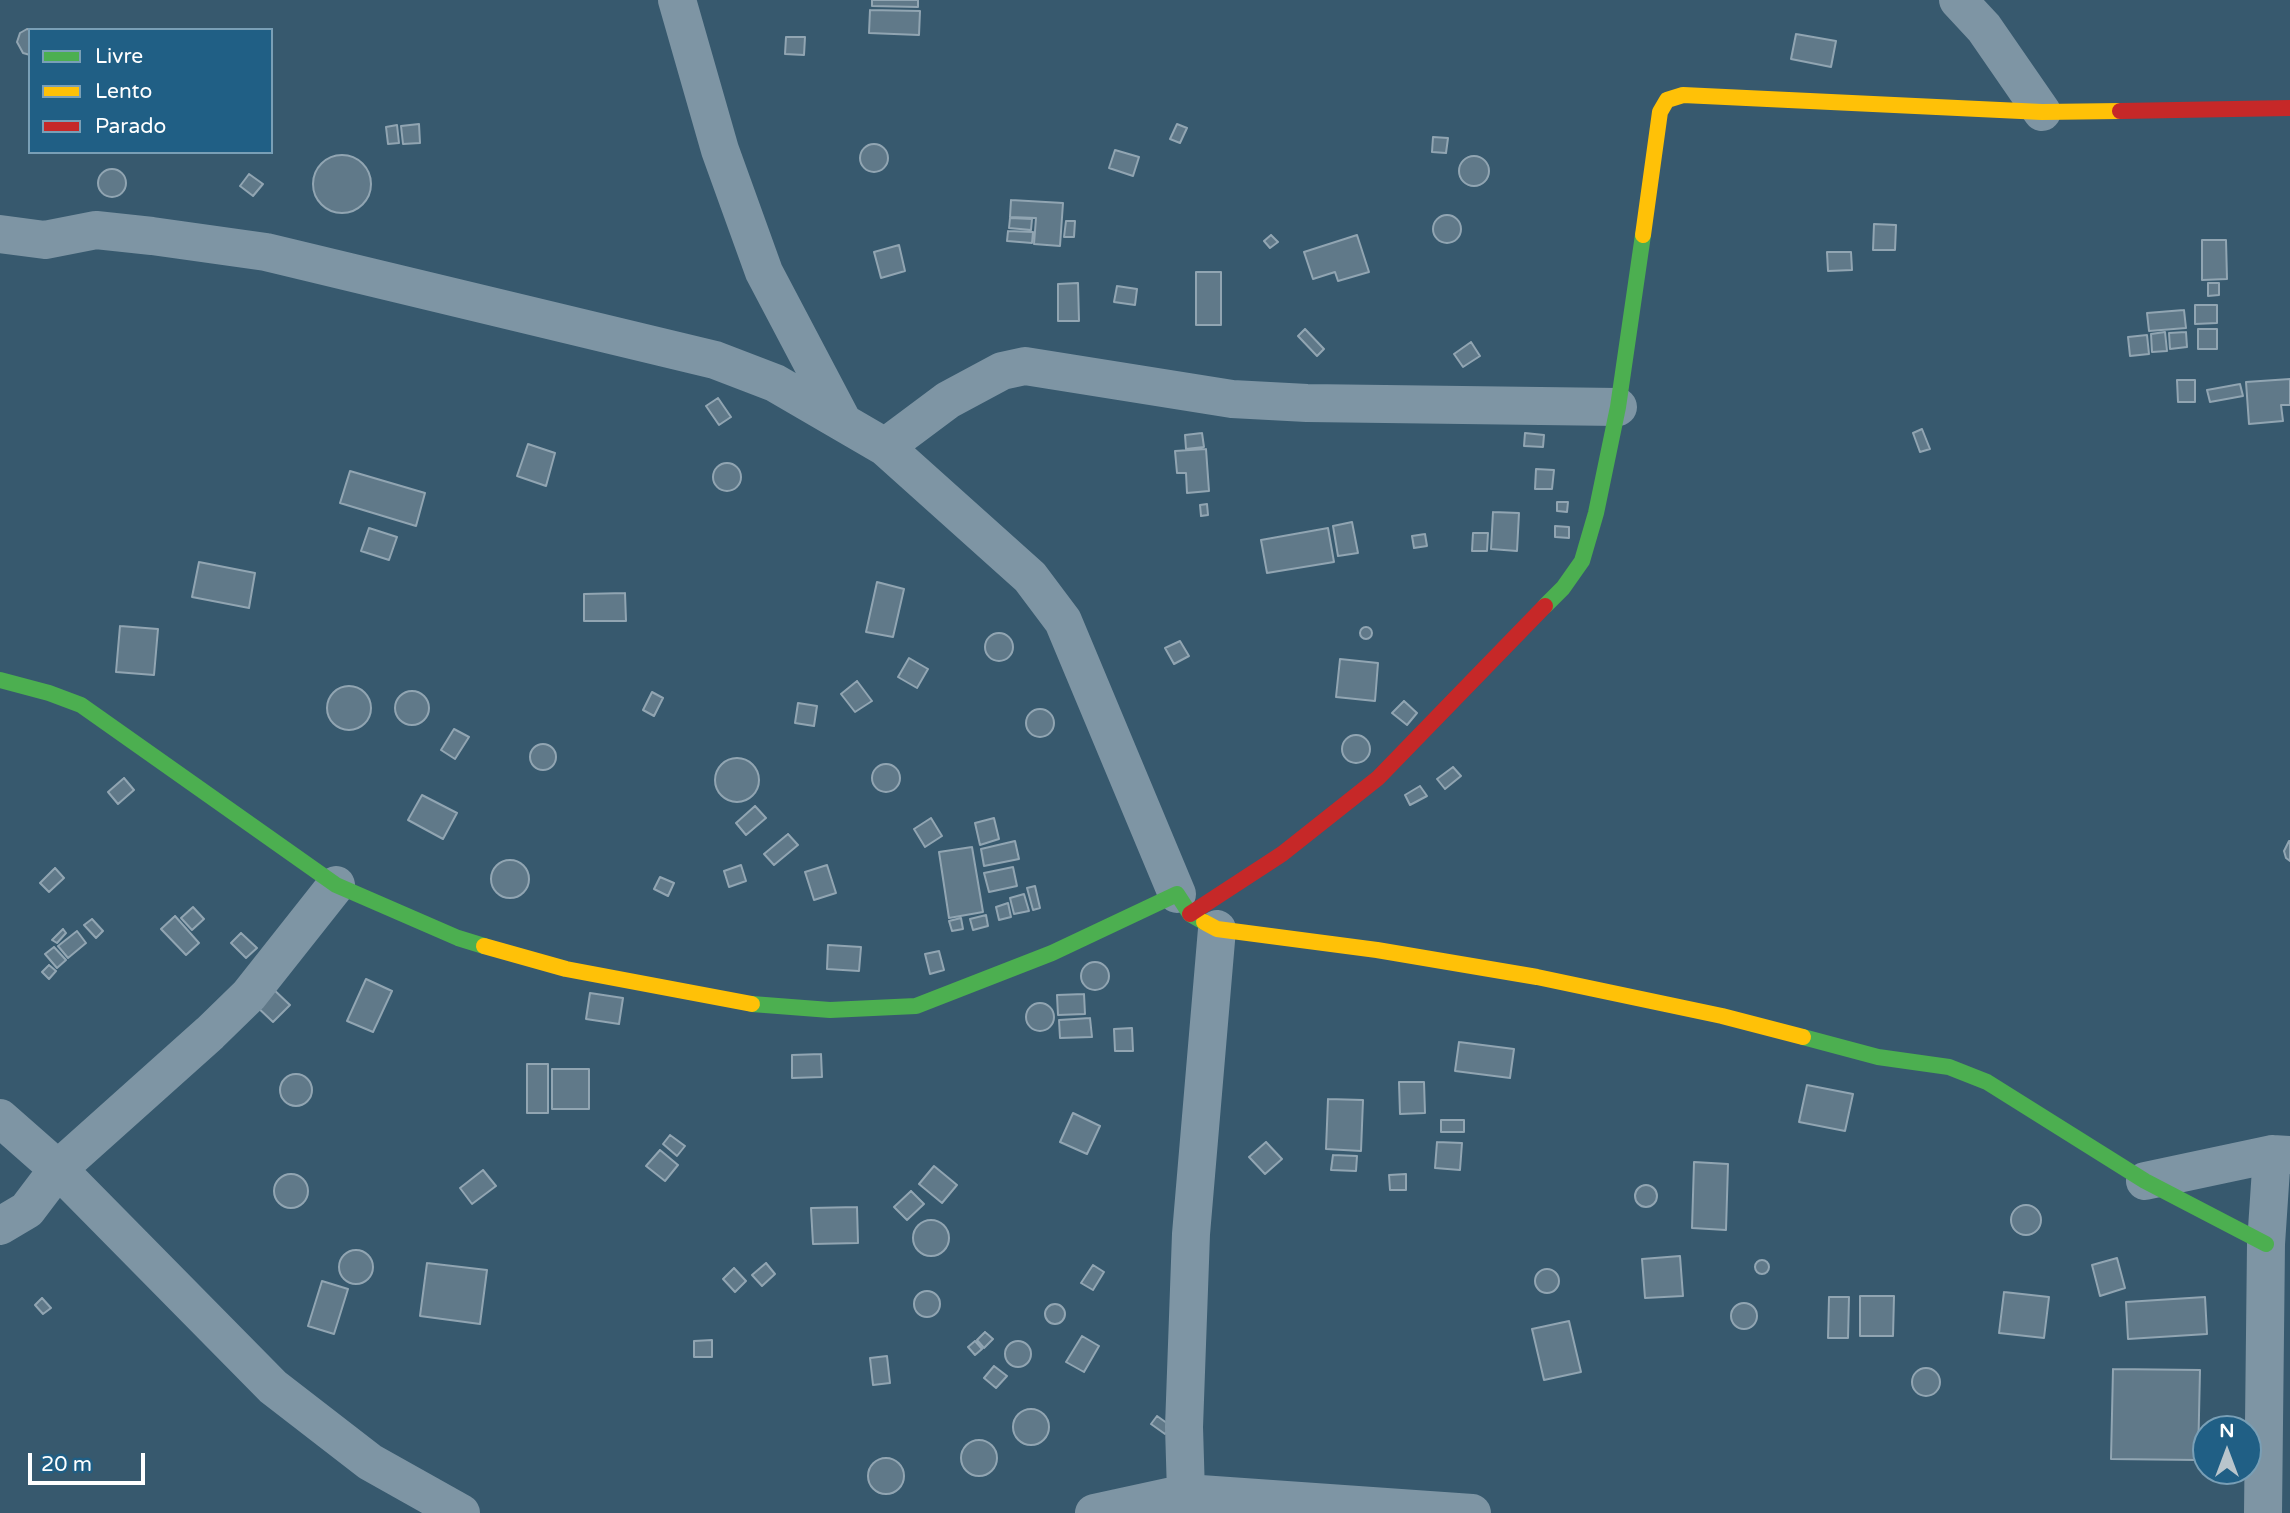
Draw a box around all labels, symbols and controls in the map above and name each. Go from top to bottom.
legend [28,28,273,154]
text: Livre [95,44,143,69]
text: Lento [95,79,152,104]
text: Parado [95,114,166,139]
north arrow [2192,1415,2262,1485]
text: N [2219,1420,2235,1442]
scale bar [32,1440,149,1484]
text: 20 m [41,1452,92,1477]

